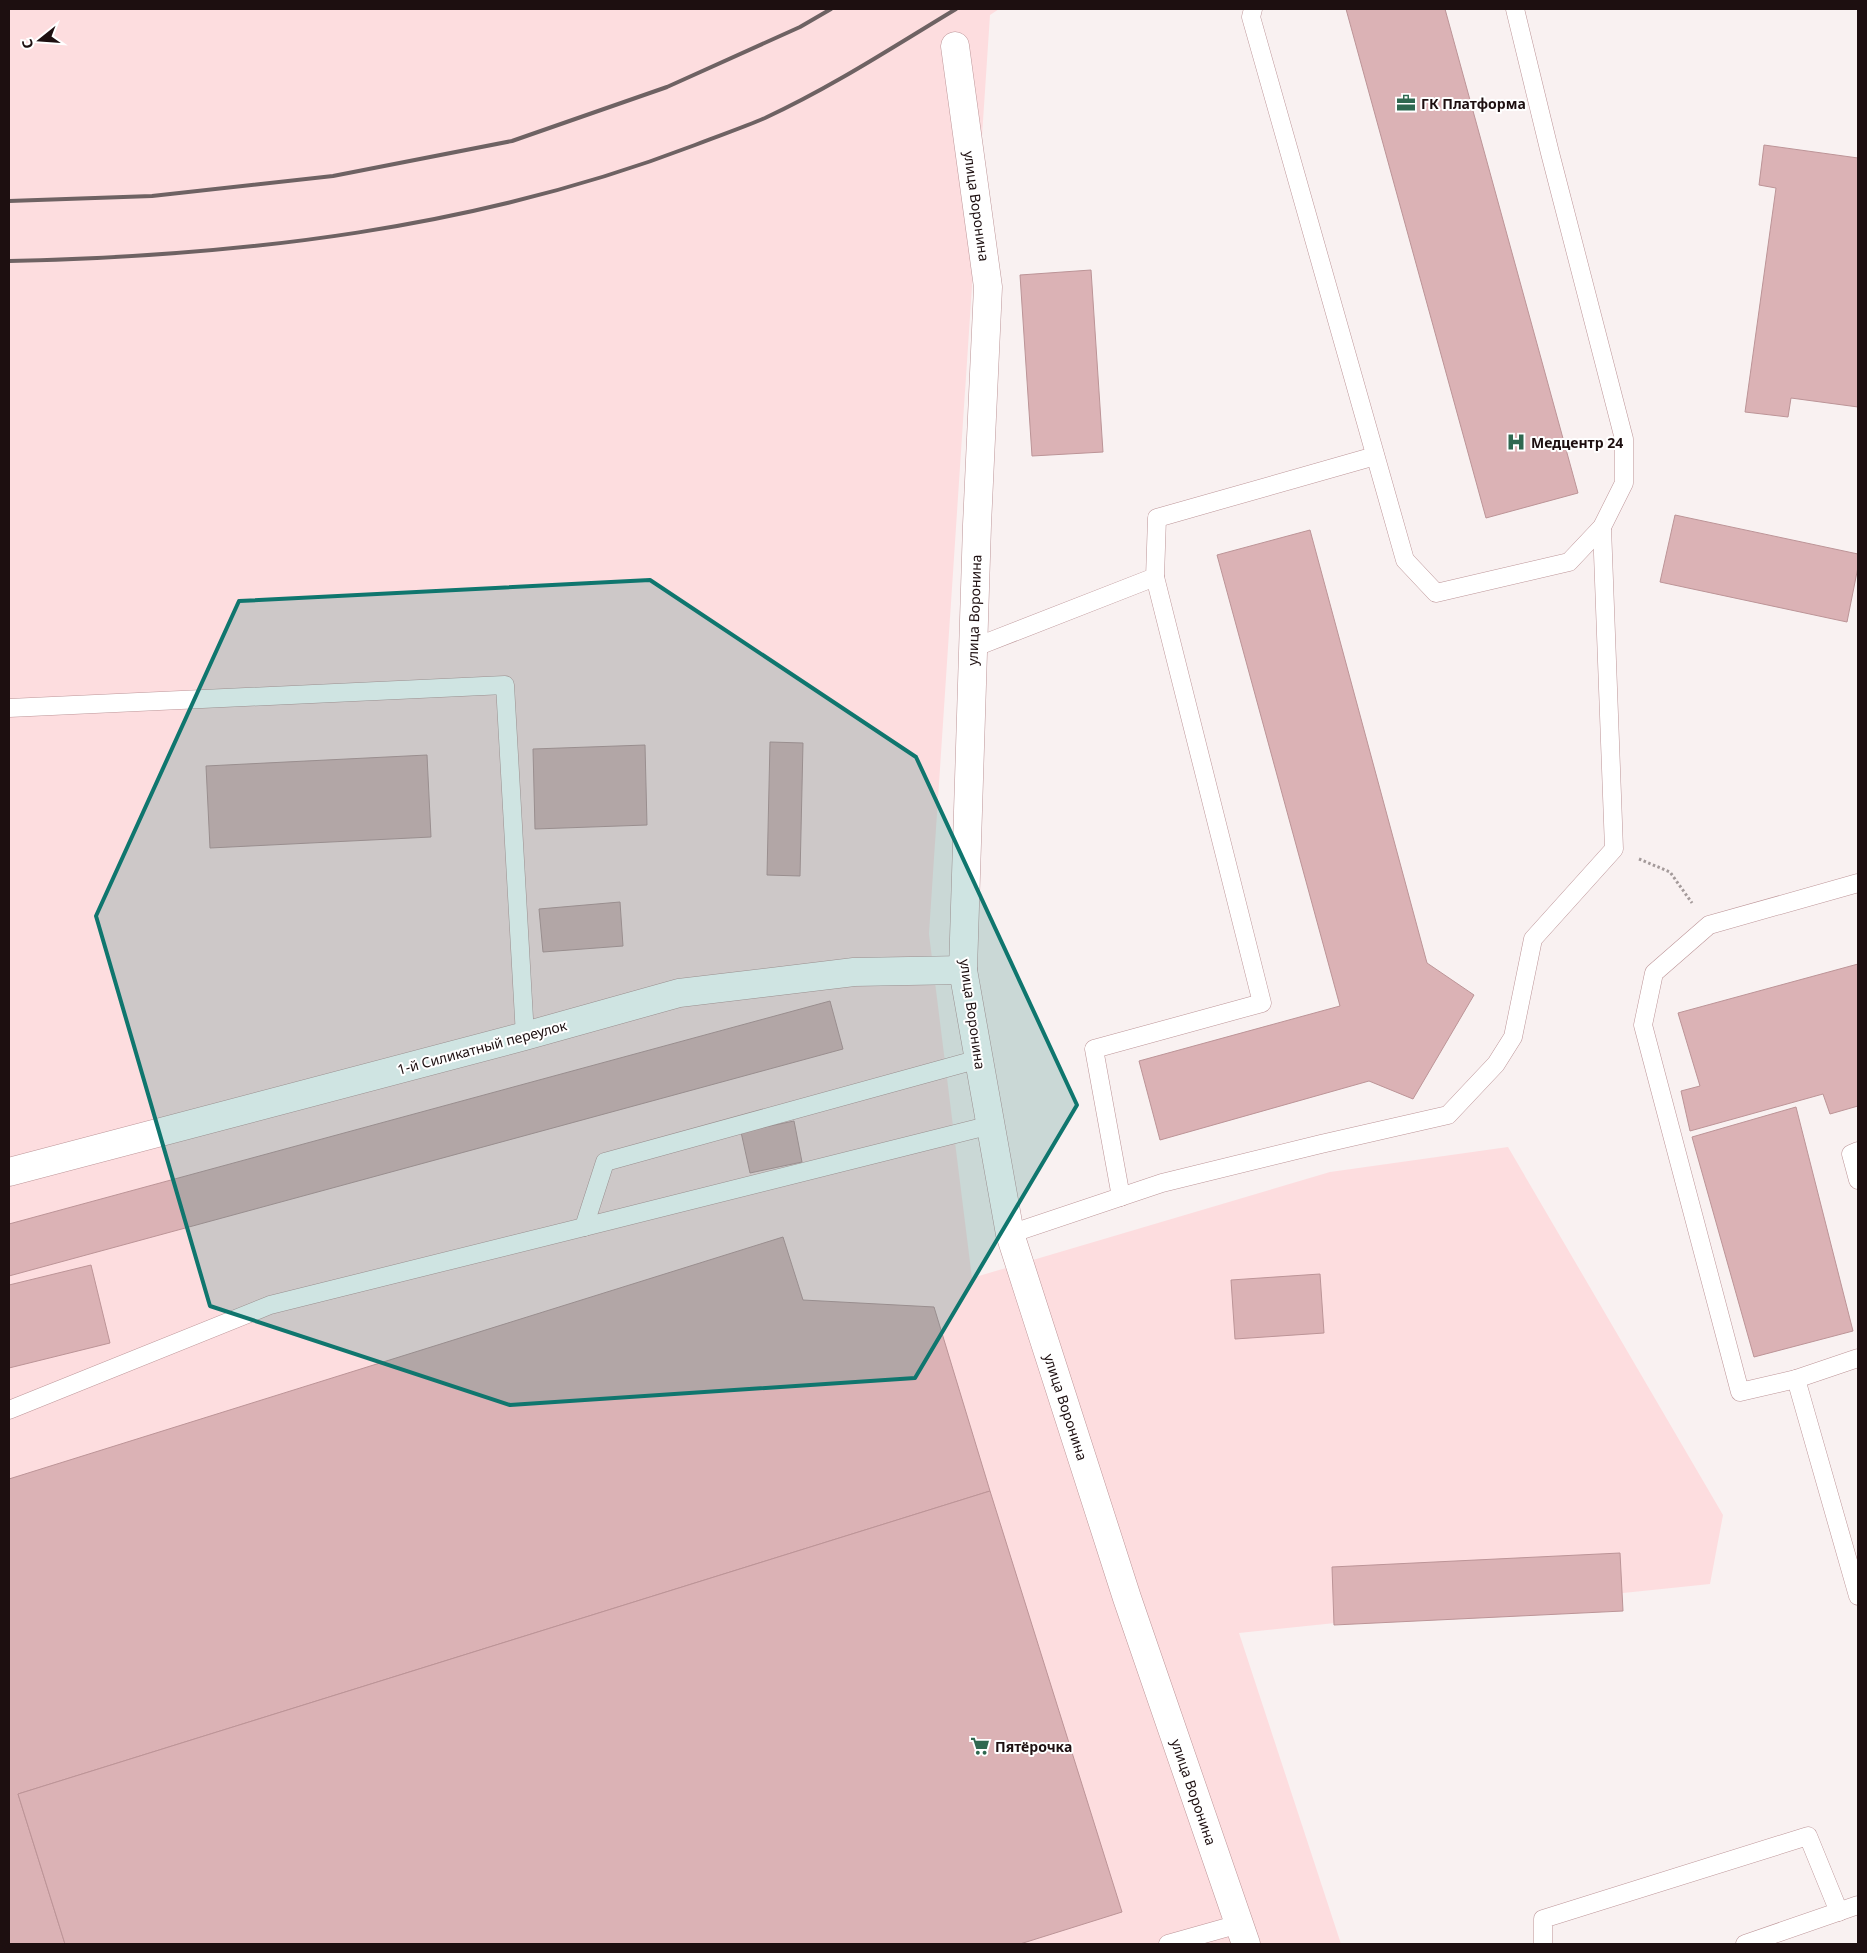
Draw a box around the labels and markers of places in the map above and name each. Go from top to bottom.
office icon: ГК Платформа [1395,92,1417,114]
place label: ГК Платформа [1421,94,1526,113]
hospital icon: Медцентр 24 [1505,431,1527,453]
place label: Медцентр 24 [1531,433,1623,452]
supermarket icon: Пятёрочка [969,1735,991,1757]
place label: Пятёрочка [995,1737,1072,1756]

